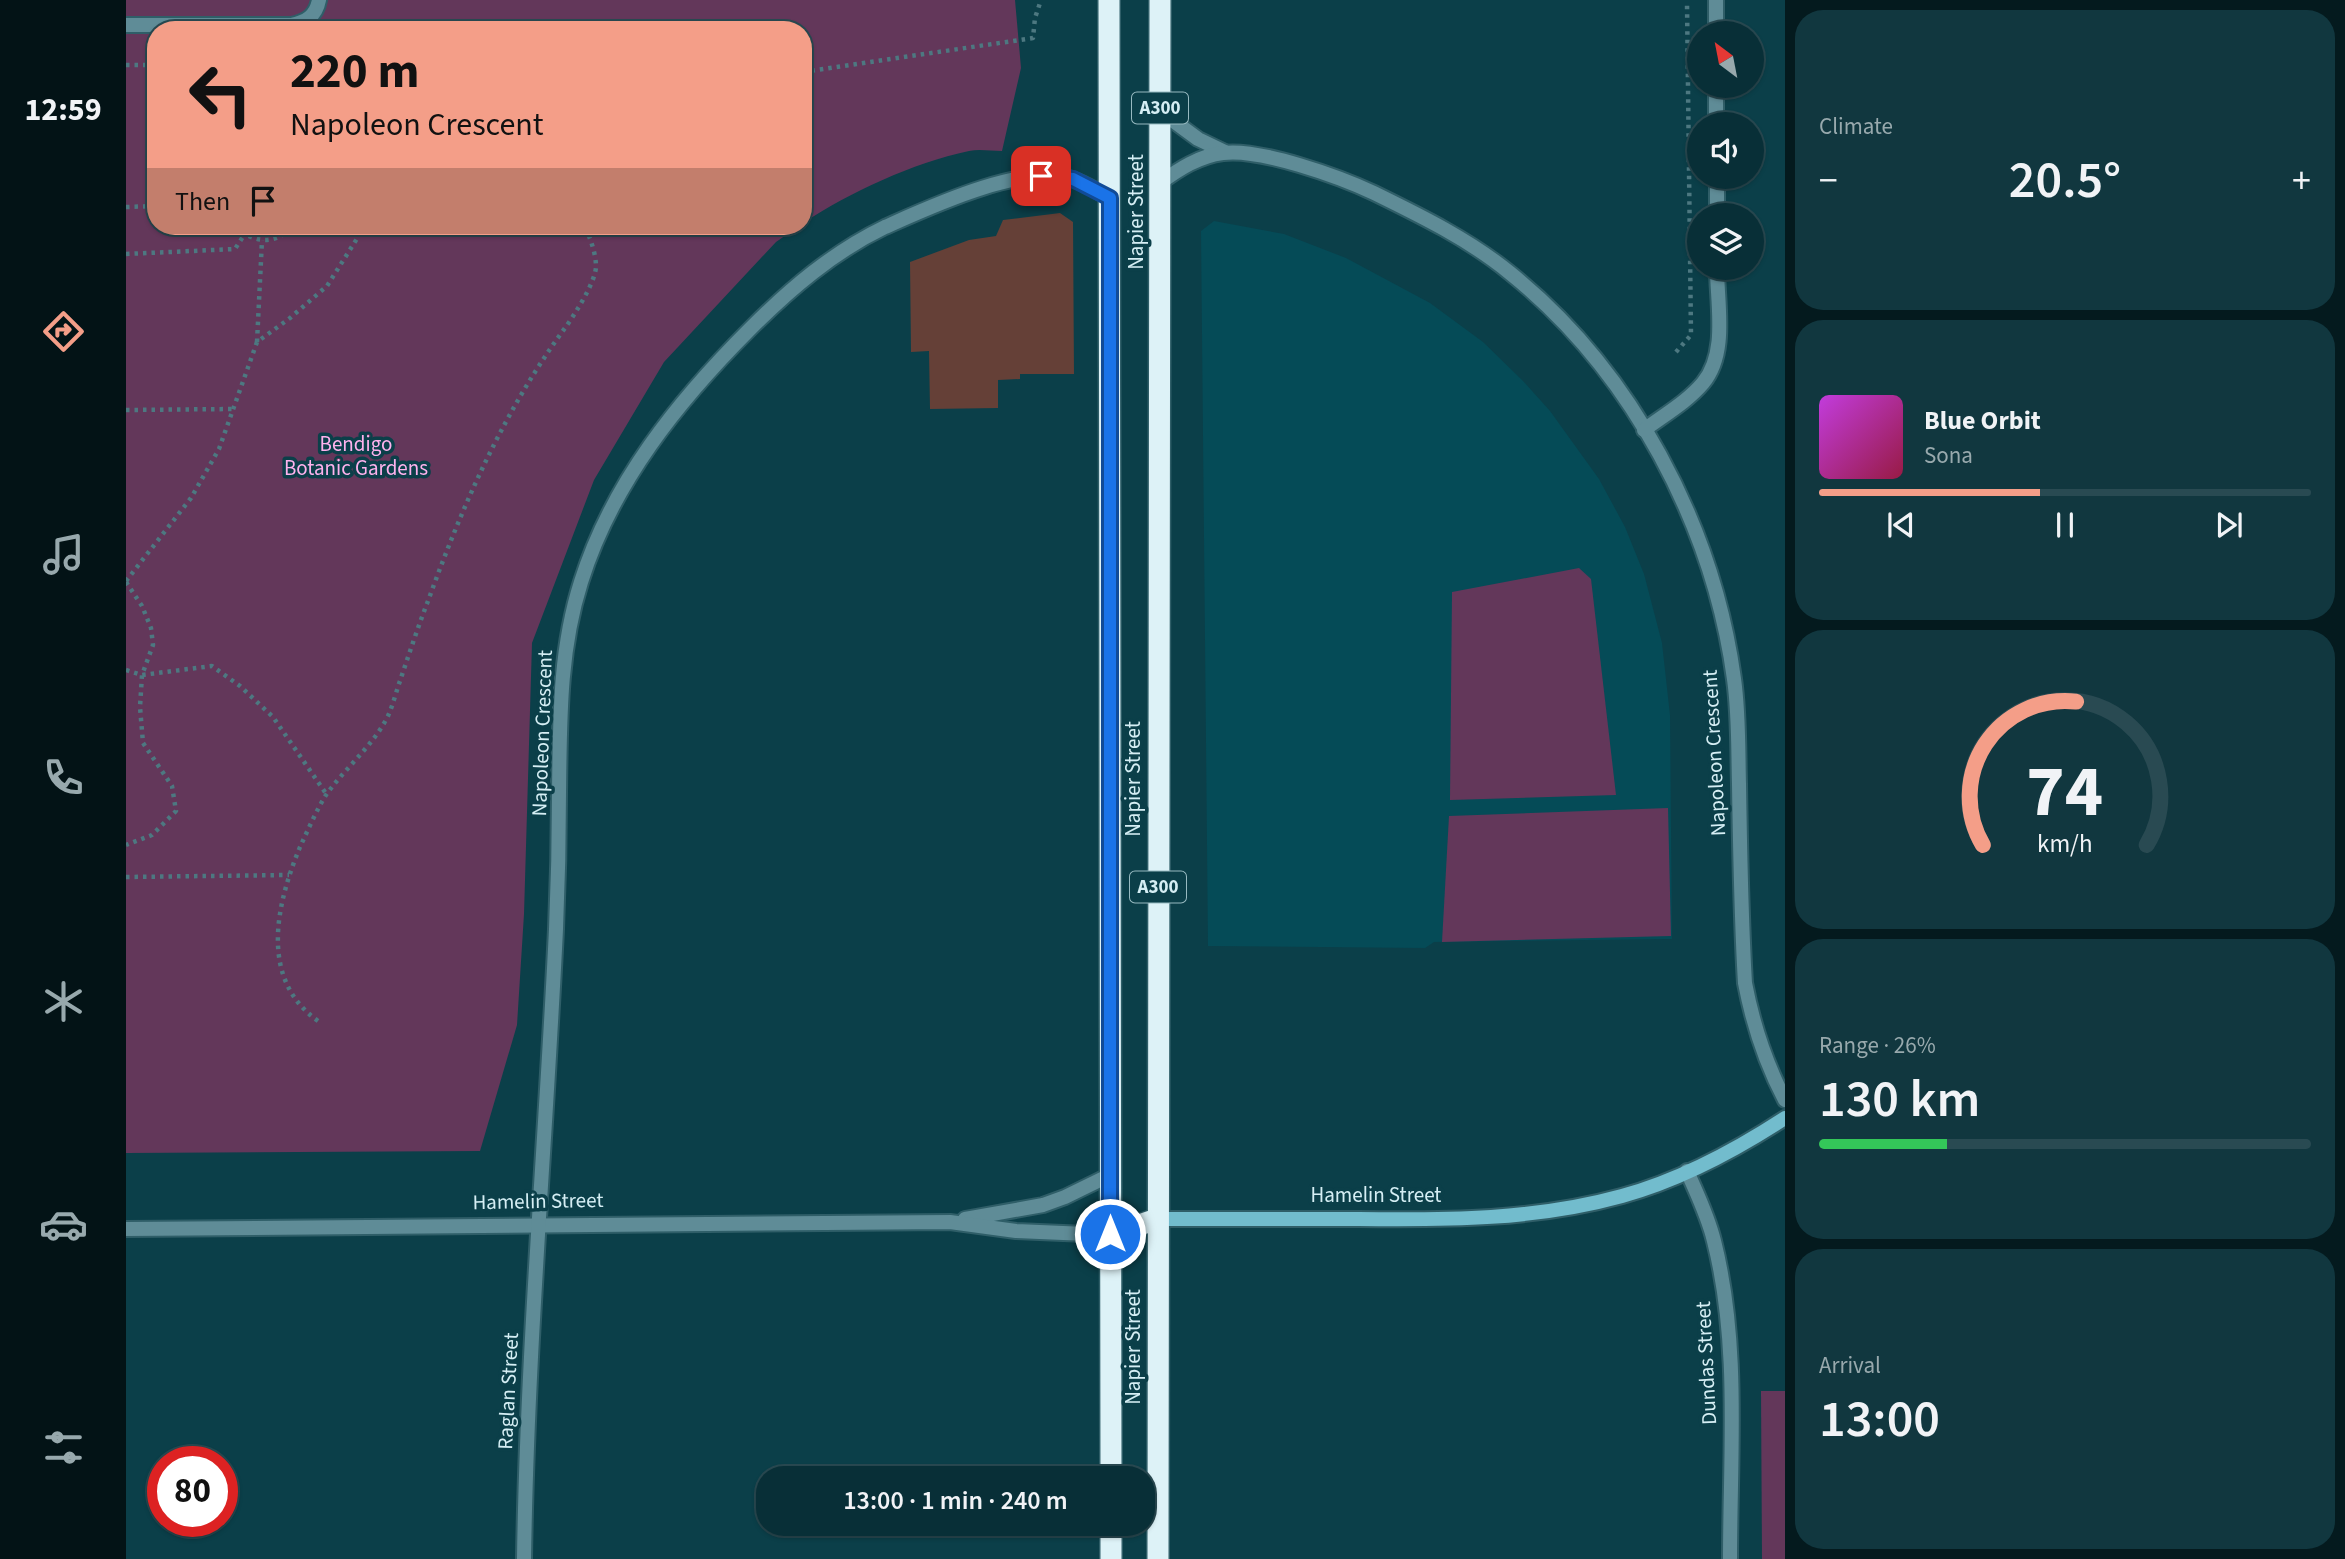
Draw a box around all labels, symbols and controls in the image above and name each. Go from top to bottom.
north arrow [1687,21,1764,98]
map controls [1687,21,1764,280]
text: 220 m [290,37,419,107]
icon: left [175,49,266,140]
text: 12:59 [24,87,102,133]
road number: A300 [1132,92,1188,124]
text: Napoleon Crescent [290,102,544,148]
text: Climate [1819,110,1893,143]
button: sound [1687,112,1764,189]
text: 20.5° [2009,144,2121,218]
pin [1011,146,1071,206]
street label: Napier Street [1121,154,1151,270]
text: − [1819,154,1838,208]
text: + [2292,154,2311,208]
icon: arrive [1022,157,1060,195]
icon: arrive [244,182,282,220]
text: Then [175,183,230,220]
button: layers [1687,203,1764,280]
icon: directions [39,307,88,356]
text: Blue Orbit [1924,402,2041,439]
park label: Bendigo Botanic Gardens [284,429,428,483]
text: Sona [1924,439,1973,472]
icon: previous [1882,506,1920,544]
icon: pause [2046,506,2084,544]
icon: next [2210,506,2248,544]
icon: music [39,530,88,579]
street label: Napoleon Crescent [524,649,560,817]
street label: Napoleon Crescent [1695,669,1733,837]
street label: Napier Street [1118,721,1148,837]
text: 74 [2027,741,2103,845]
icon: phone [39,753,88,802]
text: km/h [2037,826,2093,862]
road number: A300 [1130,872,1186,902]
icon: climate [39,977,88,1026]
text: Range · 26% [1819,1029,1936,1062]
text: 130 km [1819,1063,1980,1137]
street label: Hamelin Street [1311,1180,1441,1210]
street label: Hamelin Street [472,1185,604,1217]
position arrow [1073,1197,1147,1271]
icon: car [39,1200,88,1249]
street label: Napier Street [1118,1289,1148,1405]
street label: Dundas Street [1688,1300,1724,1426]
street label: Raglan Street [490,1332,526,1450]
text: Arrival [1819,1349,1881,1382]
text: 13:00 [1819,1383,1940,1457]
icon: filters [39,1423,88,1472]
speed limit sign: 80 [147,1446,238,1537]
text: 13:00 · 1 min · 240 m [843,1482,1068,1519]

